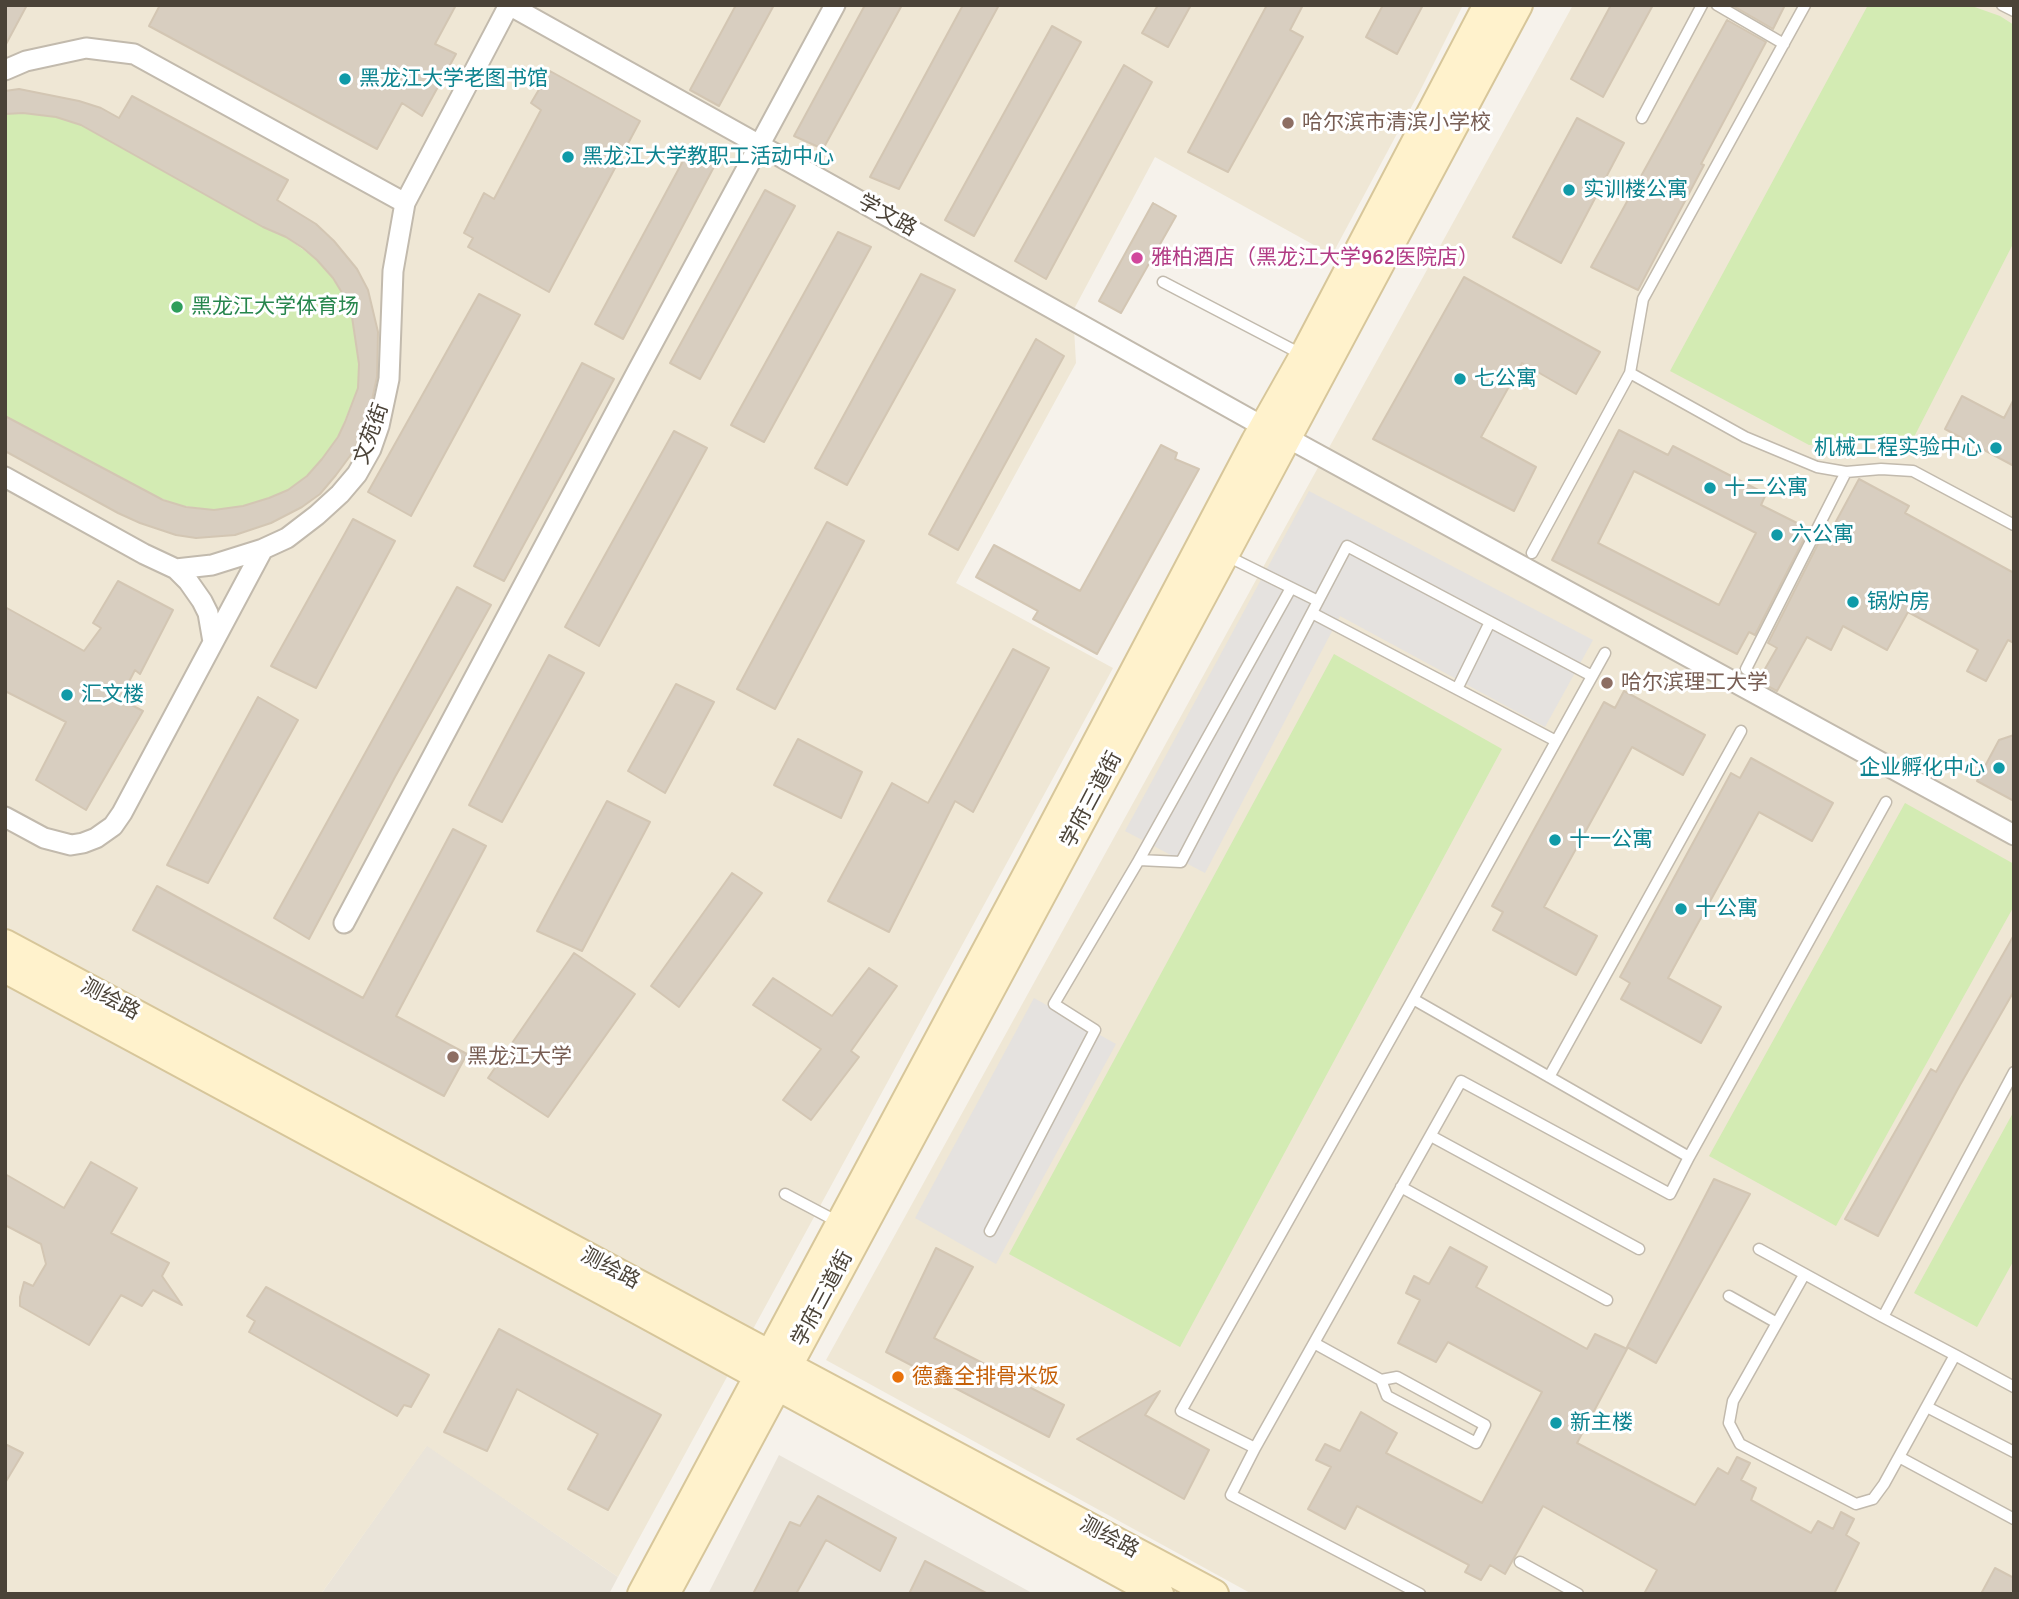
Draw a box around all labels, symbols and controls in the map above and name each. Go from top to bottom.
place label: 黑龙江大学老图书馆 [359,66,548,92]
marker: 黑龙江大学老图书馆 [337,71,353,87]
place label: 哈尔滨市清滨小学校 [1302,110,1491,136]
marker: 哈尔滨市清滨小学校 [1280,115,1296,131]
place label: 黑龙江大学教职工活动中心 [582,144,834,170]
marker: 黑龙江大学教职工活动中心 [560,149,576,165]
place label: 实训楼公寓 [1583,177,1688,203]
marker: 实训楼公寓 [1561,182,1577,198]
street label: 学文路 [853,190,921,242]
place label: 雅柏酒店（黑龙江大学962医院店） [1151,245,1479,271]
marker: 雅柏酒店（黑龙江大学962医院店） [1129,250,1145,266]
place label: 黑龙江大学体育场 [191,294,359,320]
marker: 黑龙江大学体育场 [169,299,185,315]
place label: 七公寓 [1474,366,1537,392]
marker: 七公寓 [1452,371,1468,387]
street label: 文苑街 [349,400,395,468]
place label: 机械工程实验中心 [1814,435,1982,461]
marker: 机械工程实验中心 [1988,440,2004,456]
place label: 十二公寓 [1724,475,1808,501]
marker: 十二公寓 [1702,480,1718,496]
place label: 六公寓 [1791,522,1854,548]
marker: 六公寓 [1769,527,1785,543]
place label: 锅炉房 [1867,589,1930,615]
marker: 锅炉房 [1845,594,1861,610]
place label: 哈尔滨理工大学 [1621,670,1768,696]
marker: 哈尔滨理工大学 [1599,675,1615,691]
place label: 汇文楼 [81,682,144,708]
marker: 汇文楼 [59,687,75,703]
street label: 学府三道街 [1056,748,1128,852]
place label: 企业孵化中心 [1859,755,1985,781]
marker: 企业孵化中心 [1991,760,2007,776]
place label: 十一公寓 [1569,827,1653,853]
marker: 十一公寓 [1547,832,1563,848]
place label: 十公寓 [1695,896,1758,922]
marker: 十公寓 [1673,901,1689,917]
street label: 测绘路 [76,974,144,1026]
place label: 黑龙江大学 [467,1044,572,1070]
marker: 黑龙江大学 [445,1049,461,1065]
street label: 测绘路 [576,1243,644,1295]
street label: 学府三道街 [787,1247,859,1351]
place label: 德鑫全排骨米饭 [912,1364,1059,1390]
marker: 德鑫全排骨米饭 [890,1369,906,1385]
place label: 新主楼 [1570,1410,1633,1436]
marker: 新主楼 [1548,1415,1564,1431]
street label: 测绘路 [1075,1512,1143,1564]

